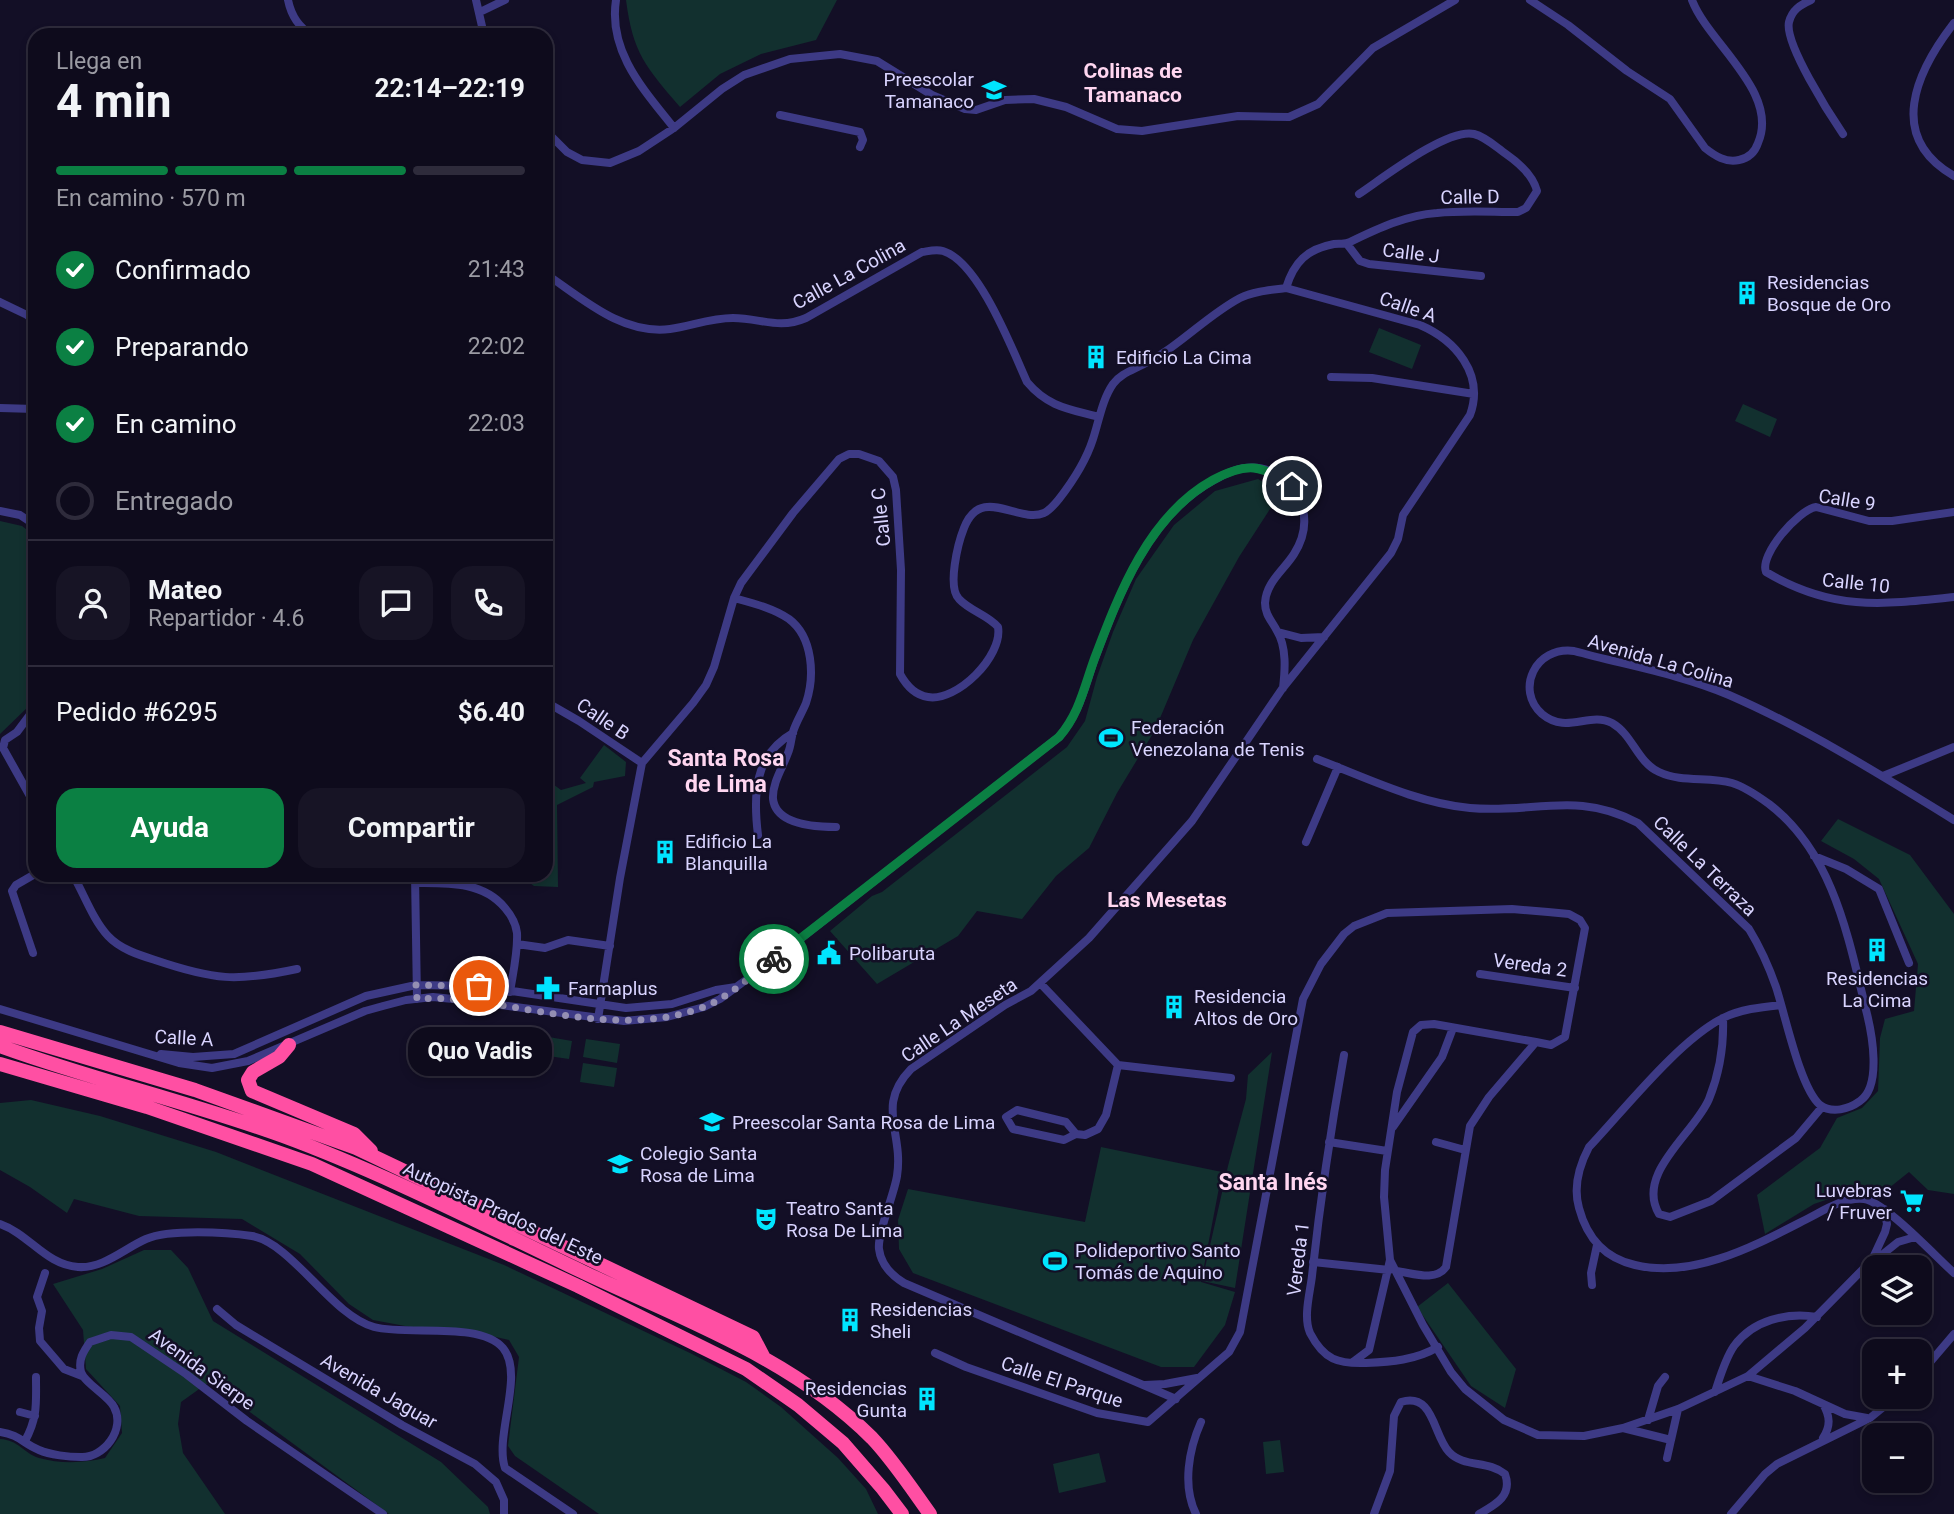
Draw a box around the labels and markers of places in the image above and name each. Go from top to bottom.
place label: Preescolar Tamanaco [884,68,975,113]
school or university icon: Preescolar Tamanaco [980,76,1008,104]
place label: Residencias Bosque de Oro [1767,271,1891,316]
building icon: Residencias Bosque de Oro [1733,279,1761,307]
building icon: Edificio La Cima [1082,343,1110,371]
place label: Edificio La Cima [1116,346,1252,369]
pin [1262,456,1322,516]
place label: Federación Venezolana de Tenis [1131,716,1305,761]
sports icon: Federación Venezolana de Tenis [1097,724,1125,752]
place label: Edificio La Blanquilla [685,830,772,875]
building icon: Edificio La Blanquilla [651,838,679,866]
building icon: Residencias La Cima [1863,936,1891,964]
public building icon: Polibaruta [815,939,843,967]
place label: Polibaruta [849,942,935,965]
pin [449,956,509,1016]
place label: Residencias La Cima [1826,967,1928,1012]
pharmacy icon: Farmaplus [534,974,562,1002]
place label: Farmaplus [568,977,658,1000]
place label: Residencia Altos de Oro [1194,985,1298,1030]
building icon: Residencia Altos de Oro [1160,993,1188,1021]
callout: Quo Vadis [407,1028,551,1077]
school or university icon: Preescolar Santa Rosa de Lima [698,1108,726,1136]
place label: Preescolar Santa Rosa de Lima [732,1111,995,1134]
place label: Colegio Santa Rosa de Lima [640,1142,757,1187]
school or university icon: Colegio Santa Rosa de Lima [606,1150,634,1178]
place label: Luvebras / Fruver [1816,1179,1893,1224]
supermarket icon: Luvebras / Fruver [1898,1187,1926,1215]
place label: Teatro Santa Rosa De Lima [786,1197,903,1242]
theatre icon: Teatro Santa Rosa De Lima [752,1205,780,1233]
place label: Polideportivo Santo Tomás de Aquino [1075,1239,1241,1284]
sports icon: Polideportivo Santo Tomás de Aquino [1041,1247,1069,1275]
place label: Residencias Sheli [870,1298,972,1343]
building icon: Residencias Sheli [836,1306,864,1334]
place label: Residencias Gunta [805,1377,907,1422]
building icon: Residencias Gunta [913,1385,941,1413]

